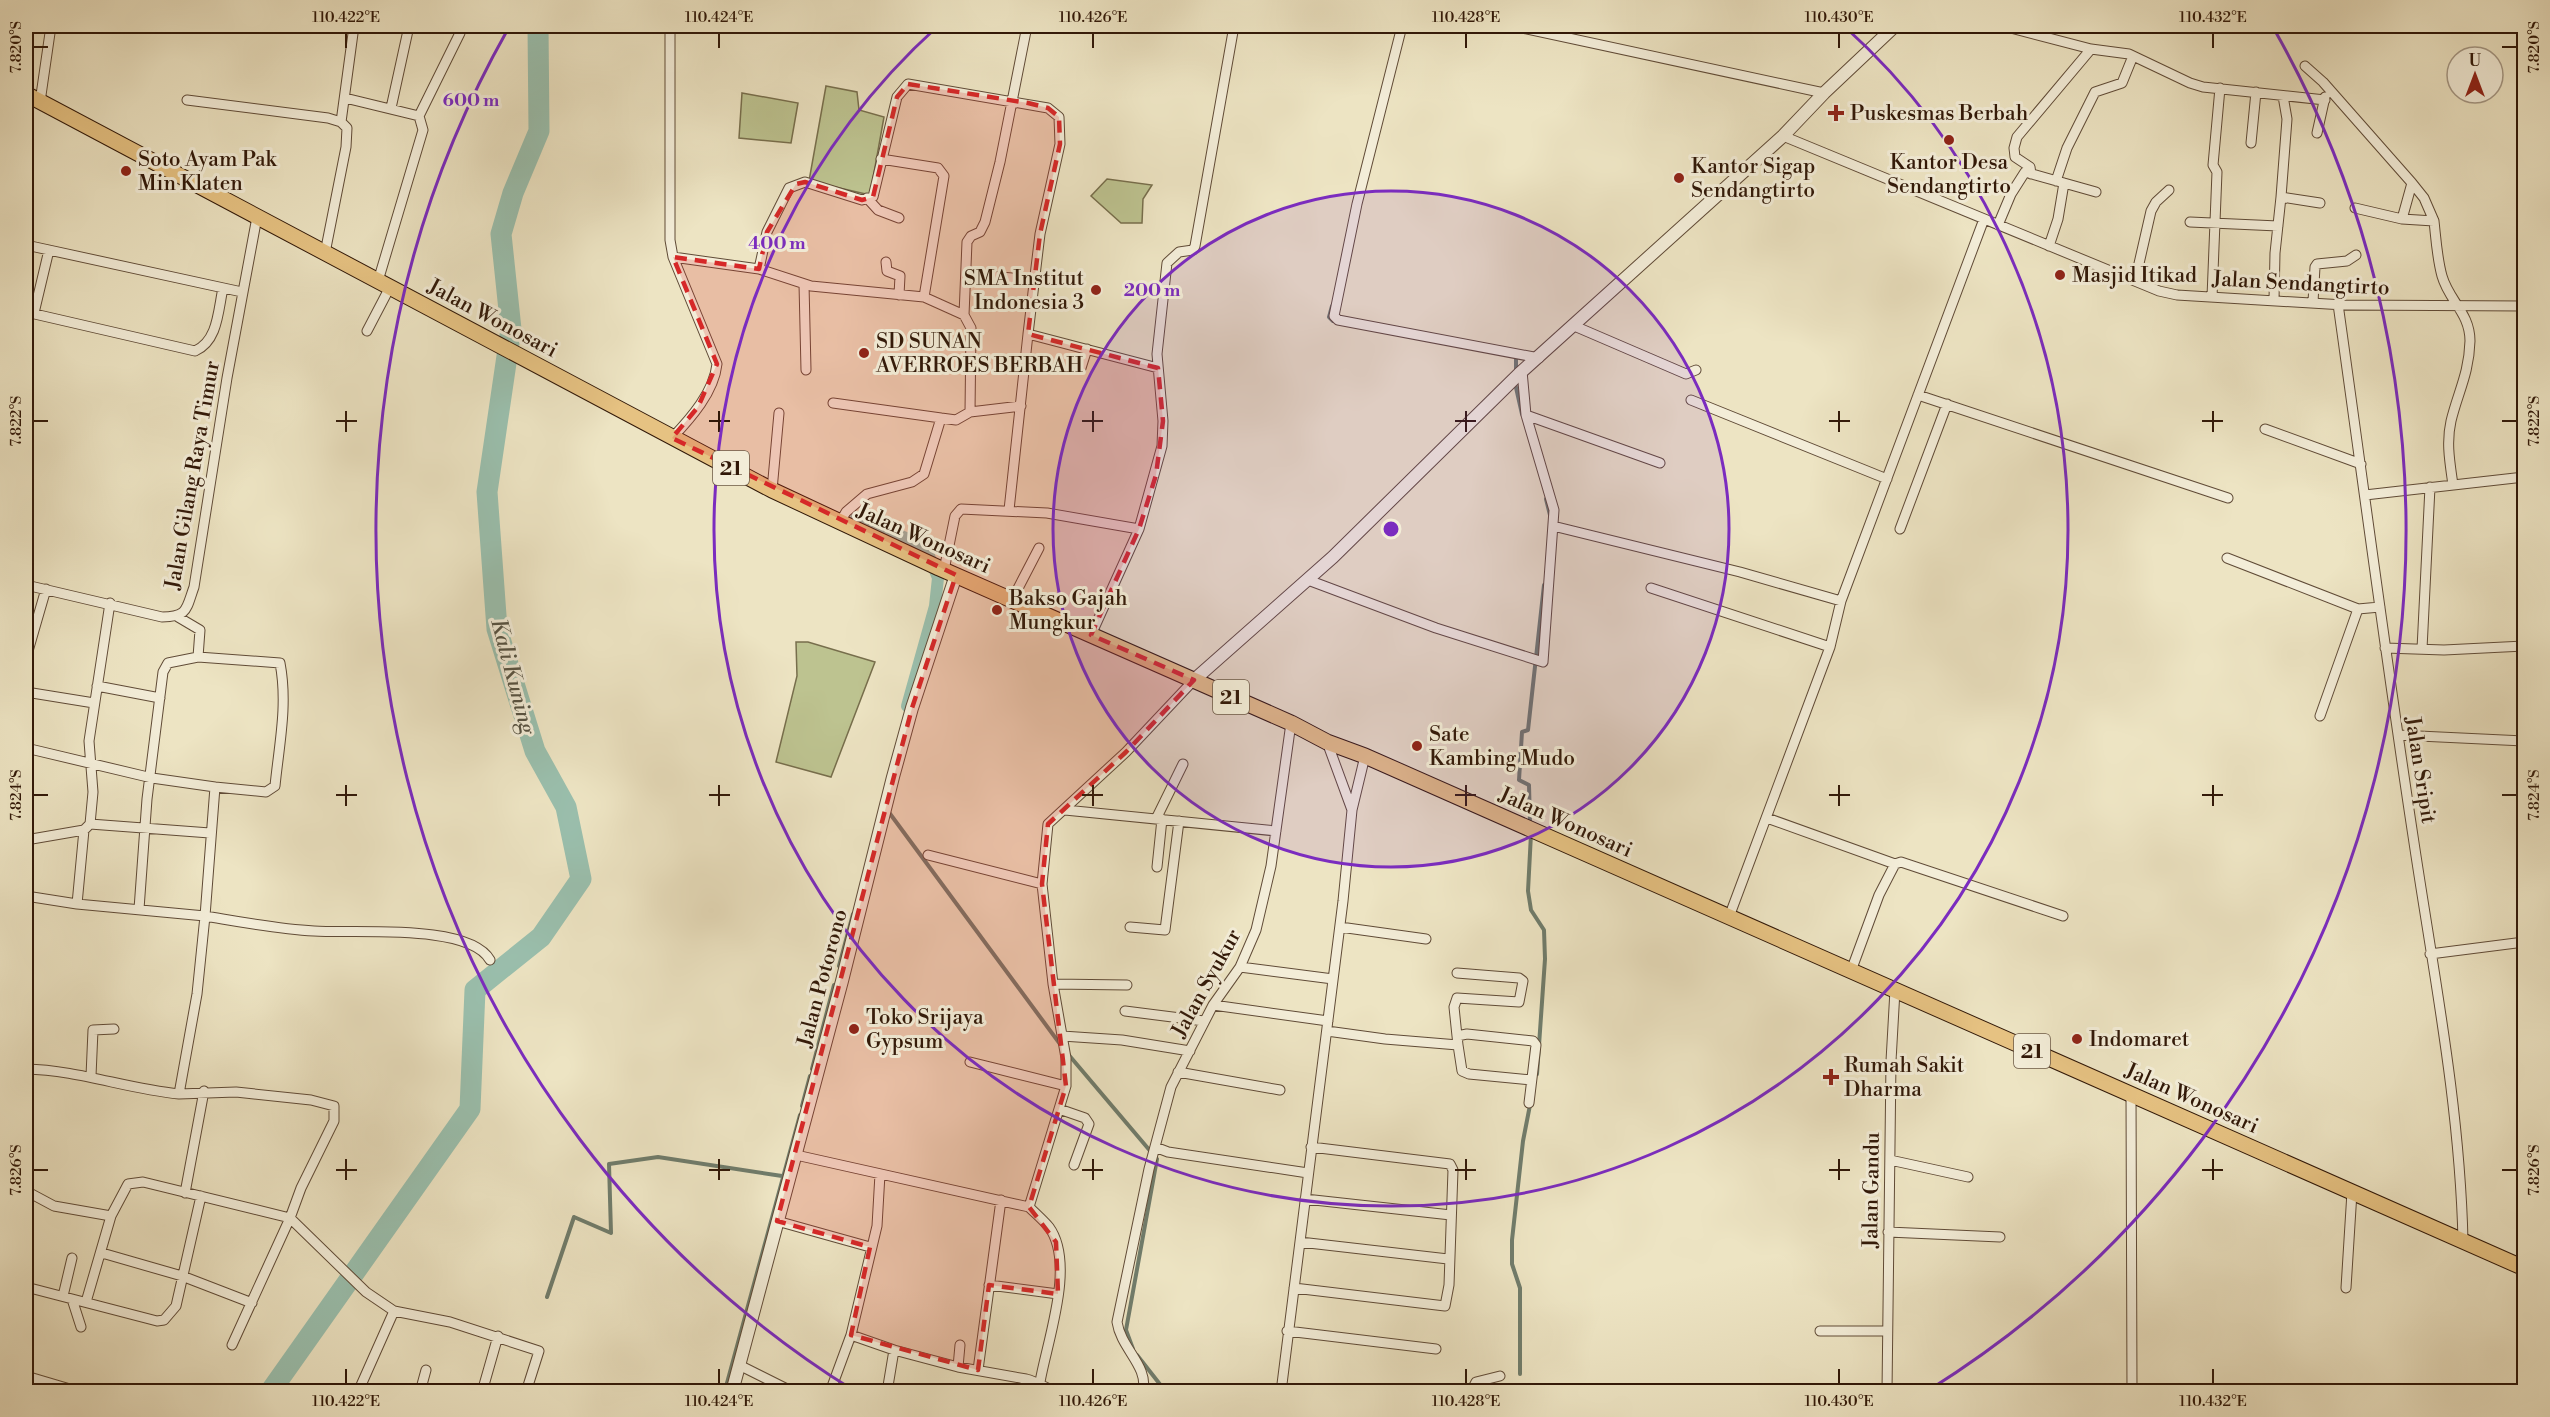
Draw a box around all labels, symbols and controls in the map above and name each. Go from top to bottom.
text: 110.422°E [312,8,380,27]
text: 110.424°E [685,8,753,27]
text: 110.426°E [1059,8,1127,27]
text: 110.428°E [1432,8,1500,27]
text: 110.430°E [1804,8,1874,27]
text: 110.432°E [2179,8,2247,27]
text: 7.820°S [7,21,26,73]
text: 7.820°S [2525,21,2544,73]
north arrow [2445,45,2505,105]
text: U [2469,51,2482,71]
text: 600 m [443,89,500,112]
place label: Puskesmas Berbah [1850,101,2029,127]
marker: Puskesmas Berbah [1827,104,1845,122]
marker: Kantor Desa Sendangtirto [1942,133,1956,147]
place label: Soto Ayam Pak Min Klaten [138,147,278,197]
place label: Kantor Desa Sendangtirto [1887,150,2011,200]
place label: Kantor Sigap Sendangtirto [1691,154,1815,204]
marker: Soto Ayam Pak Min Klaten [119,164,133,178]
marker: Kantor Sigap Sendangtirto [1672,171,1686,185]
text: 400 m [748,232,806,255]
place label: Masjid Itikad [2072,263,2197,289]
place label: SMA Institut Indonesia 3 [964,266,1085,316]
street label: Jalan Sendangtirto [2211,266,2390,302]
marker: Masjid Itikad [2053,268,2067,282]
street label: Jalan Wonosari [422,273,562,364]
text: 200 m [1124,279,1181,302]
marker: SMA Institut Indonesia 3 [1089,283,1103,297]
place label: SD SUNAN AVERROES BERBAH [875,329,1083,379]
marker: SD SUNAN AVERROES BERBAH [857,346,871,360]
street label: Jalan Gilang Raya Timur [160,359,226,593]
text: 7.822°S [7,396,26,446]
text: 7.822°S [2525,396,2544,446]
road number: 21 [713,451,749,485]
street label: Jalan Wonosari [852,498,994,580]
centre of rings [1381,519,1401,539]
place label: Bakso Gajah Mungkur [1008,586,1128,636]
marker: Bakso Gajah Mungkur [990,603,1004,617]
water label: Kali Kuning [484,616,541,739]
road number: 21 [1213,680,1249,714]
street label: Jalan Sripit [2399,714,2441,826]
place label: Sate Kambing Mudo [1429,722,1575,772]
marker: Sate Kambing Mudo [1410,739,1424,753]
text: 7.824°S [7,769,26,821]
text: 7.824°S [2525,769,2544,821]
street label: Jalan Wonosari [1494,782,1636,864]
street label: Jalan Potorono [792,906,854,1051]
street label: Jalan Syukur [1166,925,1247,1043]
place label: Toko Srijaya Gypsum [866,1005,984,1055]
marker: Toko Srijaya Gypsum [847,1022,861,1036]
place label: Indomaret [2089,1027,2190,1053]
marker: Indomaret [2070,1032,2084,1046]
road number: 21 [2014,1034,2050,1068]
place label: Rumah Sakit Dharma [1844,1053,1965,1103]
street label: Jalan Wonosari [2120,1058,2262,1140]
marker: Rumah Sakit Dharma [1822,1068,1840,1086]
street label: Jalan Gandu [1858,1132,1886,1249]
text: 7.826°S [7,1144,26,1196]
text: 7.826°S [2525,1144,2544,1196]
text: 110.422°E [312,1392,380,1411]
text: 110.424°E [685,1392,753,1411]
text: 110.426°E [1059,1392,1127,1411]
text: 110.428°E [1432,1392,1500,1411]
text: 110.430°E [1804,1392,1874,1411]
text: 110.432°E [2179,1392,2247,1411]

